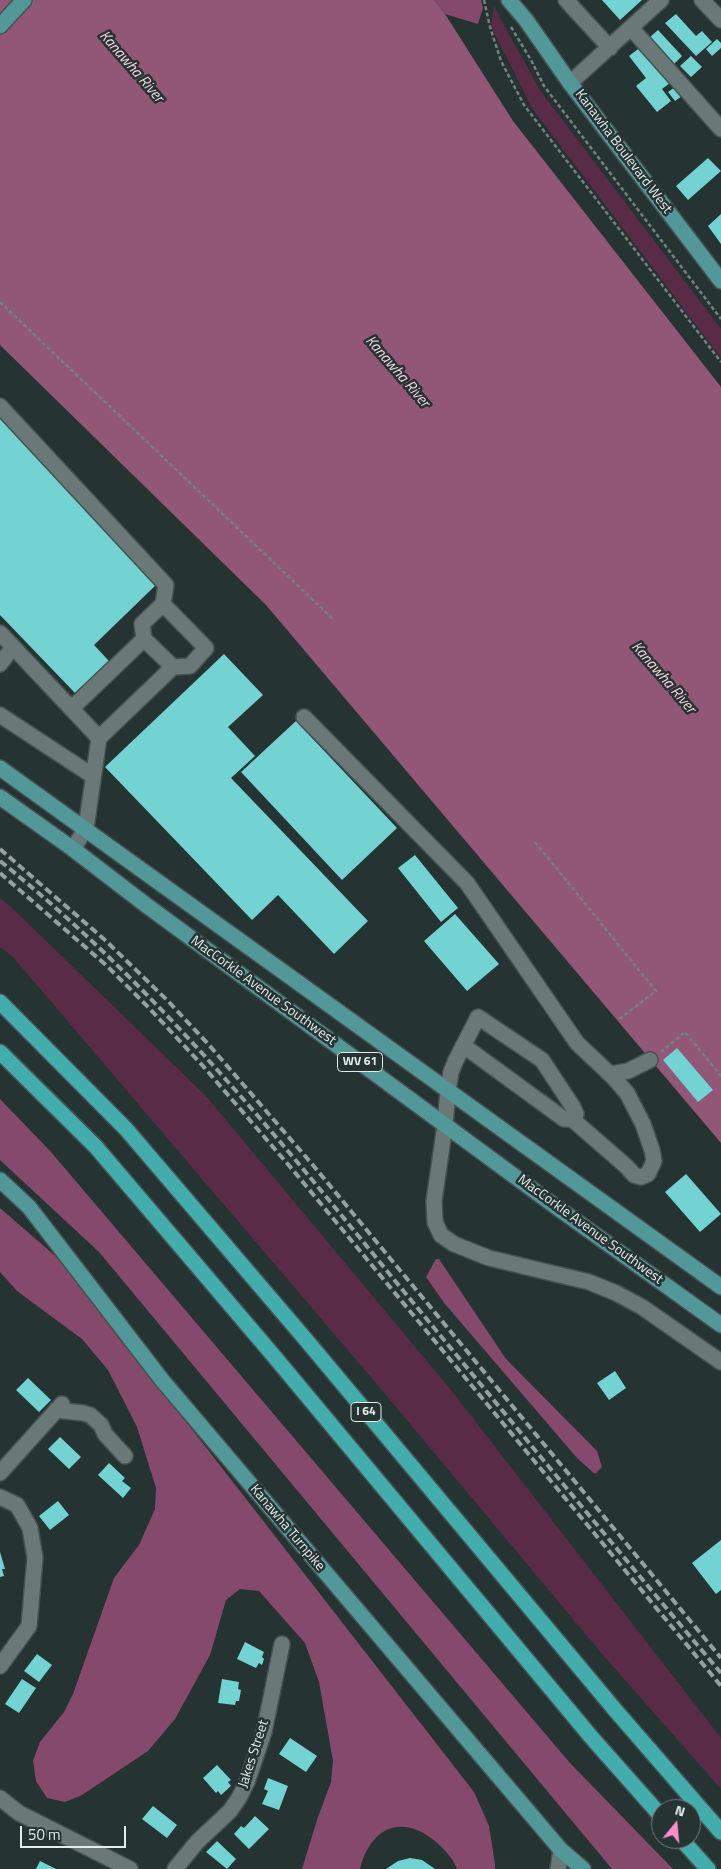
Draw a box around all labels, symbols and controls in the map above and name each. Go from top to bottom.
water label: Kanawha River [95,27,167,107]
street label: Kanawha Boulevard West [571,87,675,217]
water label: Kanawha River [361,332,433,412]
water label: Kanawha River [627,638,699,718]
street label: MacCorkle Avenue Southwest [187,933,339,1049]
road number: WV 61 [338,1052,382,1072]
street label: MacCorkle Avenue Southwest [514,1172,666,1288]
road number: I 64 [351,1402,381,1421]
street label: Kanawha Turnpike [246,1481,328,1575]
street label: Jakes Street [235,1718,273,1790]
north arrow [651,1799,701,1849]
text: N [673,1799,688,1822]
scale bar [22,1816,129,1848]
text: 50 m [28,1823,61,1846]

